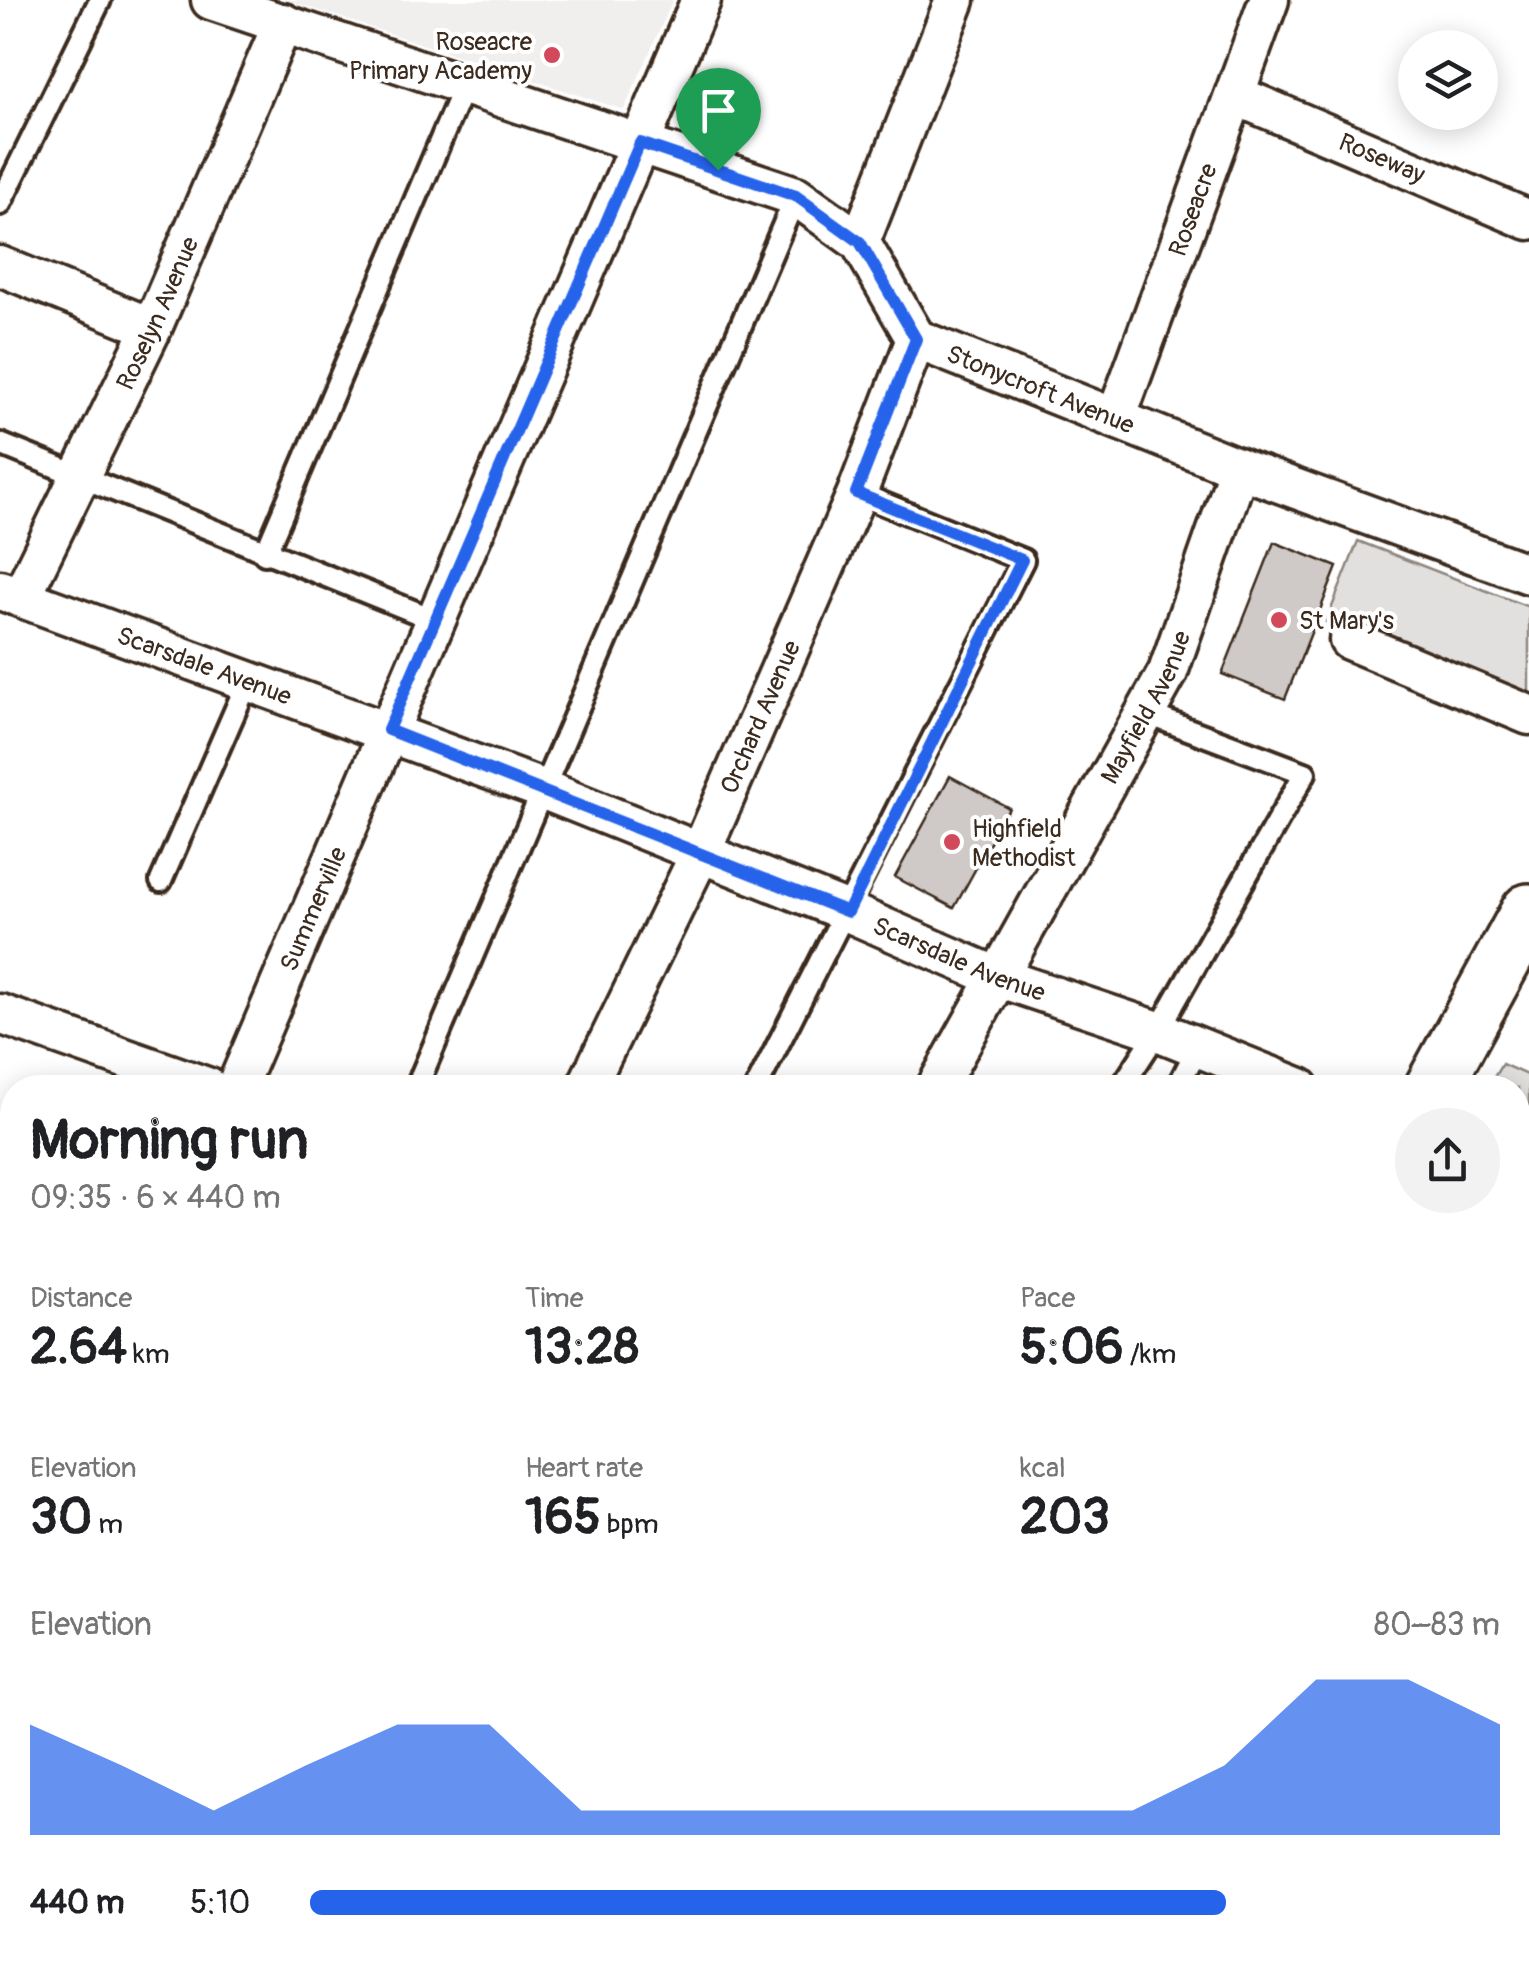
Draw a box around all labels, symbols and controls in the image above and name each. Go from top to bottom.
place label: Roseacre Primary Academy [349,27,533,87]
map controls [1398,30,1498,130]
button: layers [1398,30,1498,130]
marker: Roseacre Primary Academy [541,44,563,66]
pin [676,68,761,171]
icon: arrive [691,83,746,138]
street label: Roseway [1334,127,1430,191]
street label: Roseacre [1163,159,1225,261]
street label: Roselyn Avenue [110,232,207,395]
street label: Stonycroft Avenue [942,339,1139,442]
place label: St Mary's [1299,606,1394,637]
marker: St Mary's [1268,609,1290,631]
street label: Scarsdale Avenue [113,620,296,713]
street label: Mayfield Avenue [1095,627,1198,790]
street label: Orchard Avenue [714,635,808,799]
place label: Highfield Methodist [972,814,1076,874]
marker: Highfield Methodist [941,831,963,853]
street label: Summerville [274,842,354,976]
street label: Scarsdale Avenue [868,911,1050,1009]
text: Morning run [30,1106,308,1175]
button: share [1395,1108,1500,1213]
text: 09:35 · 6 × 440 m [30,1178,281,1218]
text: Distance [30,1281,132,1316]
text: Time [525,1281,584,1316]
text: Pace [1020,1281,1075,1316]
text: 2.64 [30,1316,127,1379]
text: 13:28 [525,1316,639,1379]
text: 5:06 [1020,1316,1124,1379]
text: km [127,1337,170,1372]
text: /km [1124,1337,1176,1372]
text: Elevation [30,1451,137,1486]
text: Heart rate [525,1451,643,1486]
text: kcal [1020,1451,1066,1486]
text: 30 [30,1486,92,1549]
text: 165 [525,1486,601,1549]
text: 203 [1020,1486,1110,1549]
text: m [92,1507,123,1542]
text: bpm [601,1507,659,1542]
text: Elevation [30,1605,152,1645]
text: 80–83 m [1374,1605,1500,1645]
text: 440 m [30,1883,124,1923]
text: 5:10 [190,1883,250,1923]

